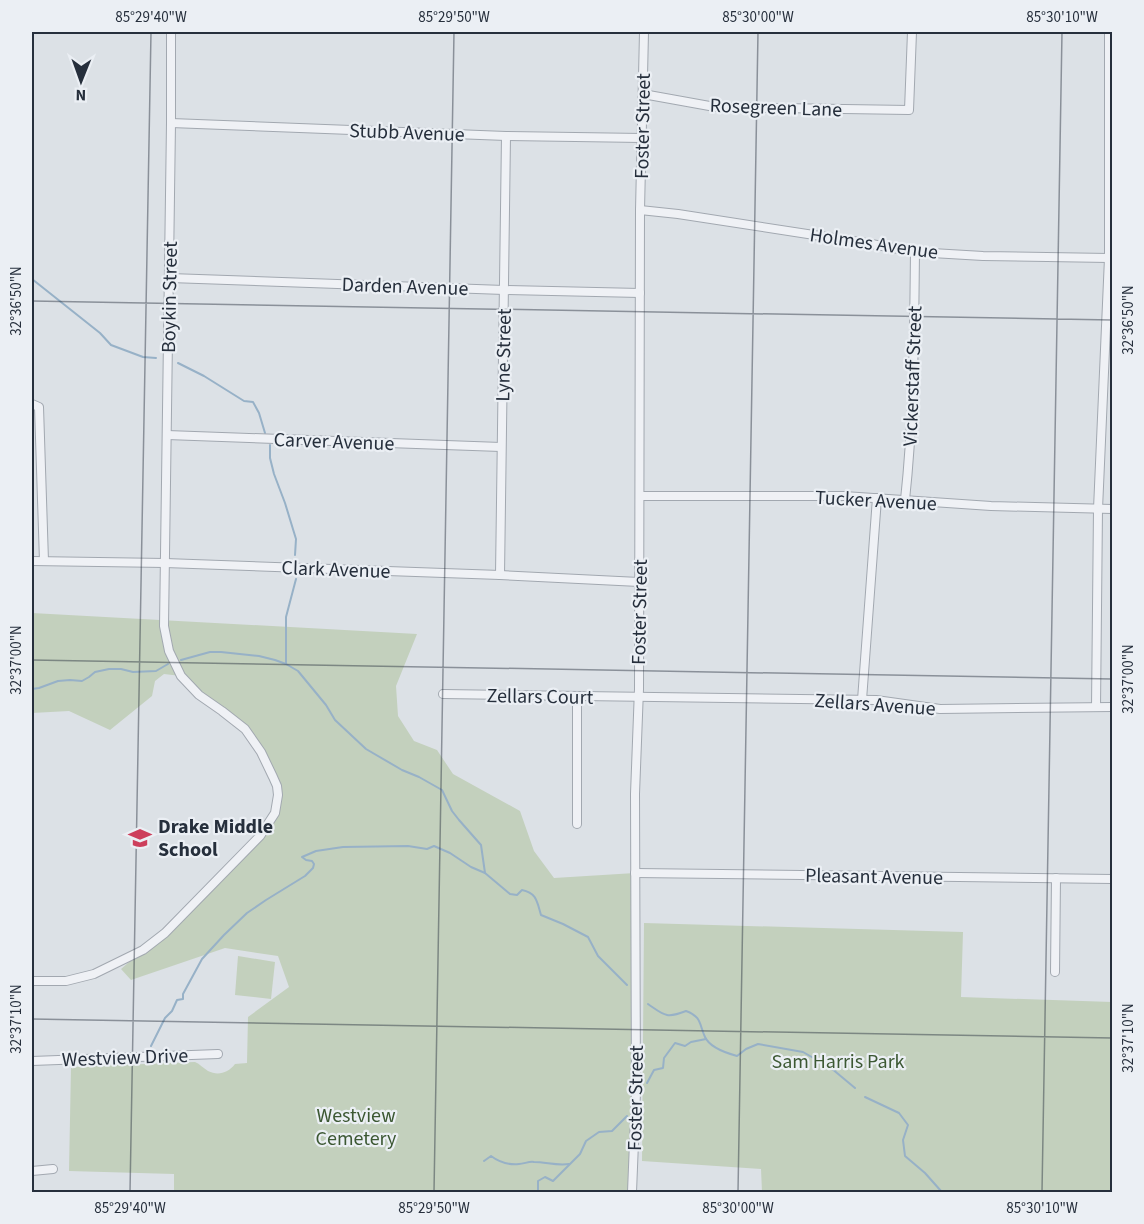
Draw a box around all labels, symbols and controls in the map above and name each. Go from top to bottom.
text: 85°29'40"W [115,7,187,28]
text: 85°29'50"W [418,7,490,28]
text: 85°30'00"W [722,7,794,28]
text: 85°30'10"W [1026,7,1098,28]
north arrow [51,51,111,111]
street label: Foster Street [628,73,658,179]
text: N [75,84,86,106]
street label: Rosegreen Lane [709,92,843,124]
street label: Stubb Avenue [349,117,465,149]
street label: Holmes Avenue [808,221,940,267]
street label: Boykin Street [155,241,185,353]
text: 32°36'50"N [6,266,27,336]
street label: Darden Avenue [341,271,469,303]
text: 32°36'50"N [1118,285,1139,355]
street label: Vickerstaff Street [897,305,929,447]
street label: Lyne Street [489,308,519,402]
street label: Carver Avenue [273,426,395,458]
street label: Tucker Avenue [814,484,938,518]
street label: Clark Avenue [281,554,391,586]
street label: Foster Street [625,559,655,665]
text: 32°37'00"N [6,625,27,695]
text: 32°37'00"N [1118,644,1139,714]
street label: Zellars Court [486,682,594,712]
street label: Zellars Avenue [813,687,937,723]
place label: Drake Middle School [158,813,273,864]
school or university icon: Drake Middle School [127,825,153,851]
street label: Pleasant Avenue [805,862,943,892]
text: 32°37'10"N [6,984,27,1054]
text: 32°37'10"N [1118,1003,1139,1073]
street label: Westview Drive [61,1042,189,1074]
street label: Foster Street [621,1045,651,1151]
park label: Sam Harris Park [771,1048,905,1076]
park label: Westview Cemetery [316,1102,397,1153]
text: 85°29'40"W [94,1198,166,1219]
text: 85°29'50"W [398,1198,470,1219]
text: 85°30'00"W [702,1198,774,1219]
text: 85°30'10"W [1006,1198,1078,1219]

